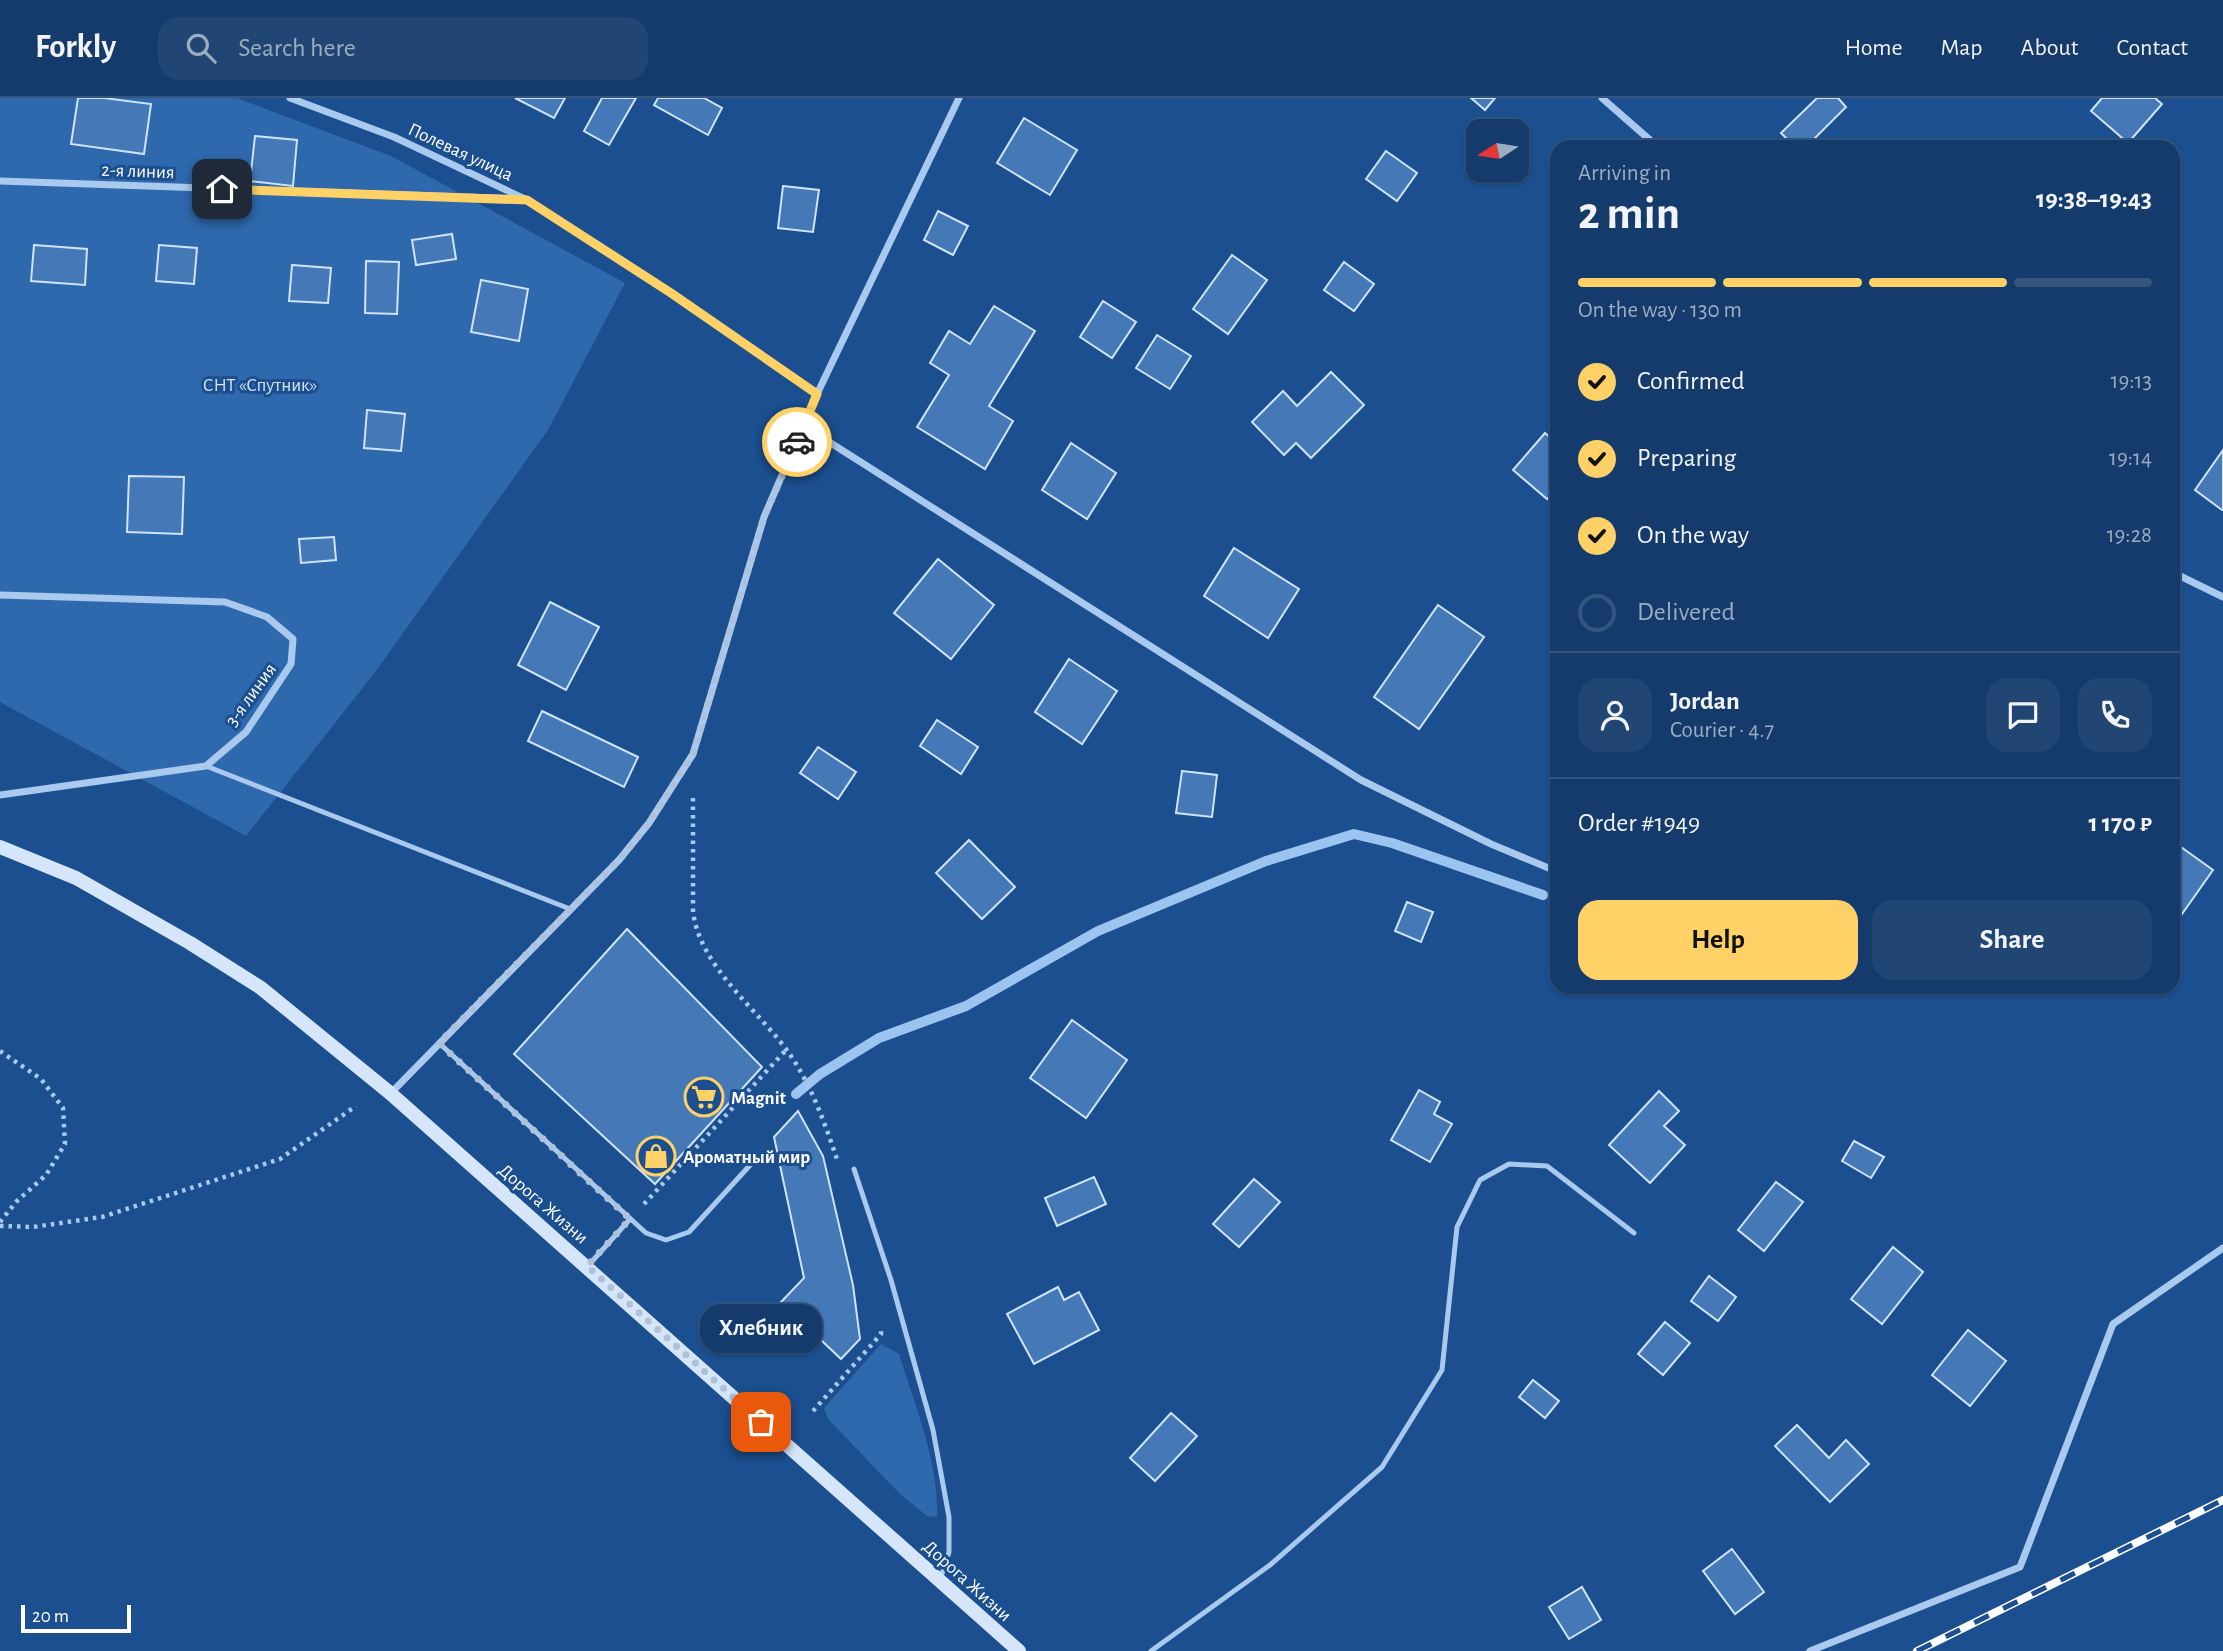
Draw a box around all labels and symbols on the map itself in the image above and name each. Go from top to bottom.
north arrow [1466,119,1530,182]
street label: Полевая улица [405,120,516,185]
pin [192,159,252,219]
street label: 2-я линия [101,161,175,182]
park label: СНТ «Спутник» [203,376,317,395]
courier [762,407,832,477]
street label: 3-я линия [222,660,280,730]
supermarket icon: Magnit [683,1076,725,1118]
place label: Magnit [731,1089,787,1108]
shop icon: Ароматный мир [635,1135,677,1177]
place label: Ароматный мир [683,1148,810,1167]
street label: Дорога Жизни [495,1160,591,1248]
callout: Хлебник [700,1303,822,1352]
pin [731,1392,791,1452]
street label: Дорога Жизни [919,1537,1015,1625]
scale bar [21,1602,131,1634]

